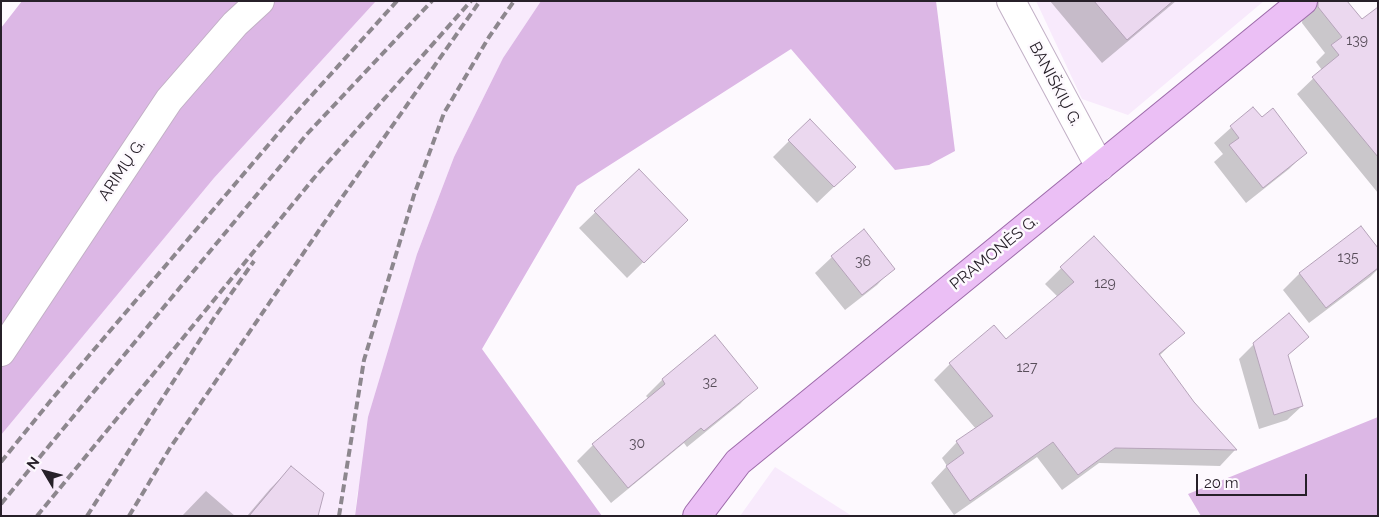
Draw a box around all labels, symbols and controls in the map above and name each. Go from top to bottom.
house number: 139 [1346,33,1368,49]
street label: BANIŠKIŲ G. [1025,39,1085,129]
street label: ARIMŲ G. [94,136,150,204]
street label: PRAMONĖS G. [946,212,1042,294]
house number: 135 [1337,250,1359,266]
house number: 36 [855,254,871,270]
house number: 129 [1094,276,1116,292]
house number: 127 [1017,360,1037,376]
house number: 32 [703,375,717,391]
house number: 30 [629,436,645,452]
north arrow [20,447,70,497]
text: N [23,454,43,472]
scale bar [1199,464,1310,496]
text: 20 m [1204,474,1239,492]

